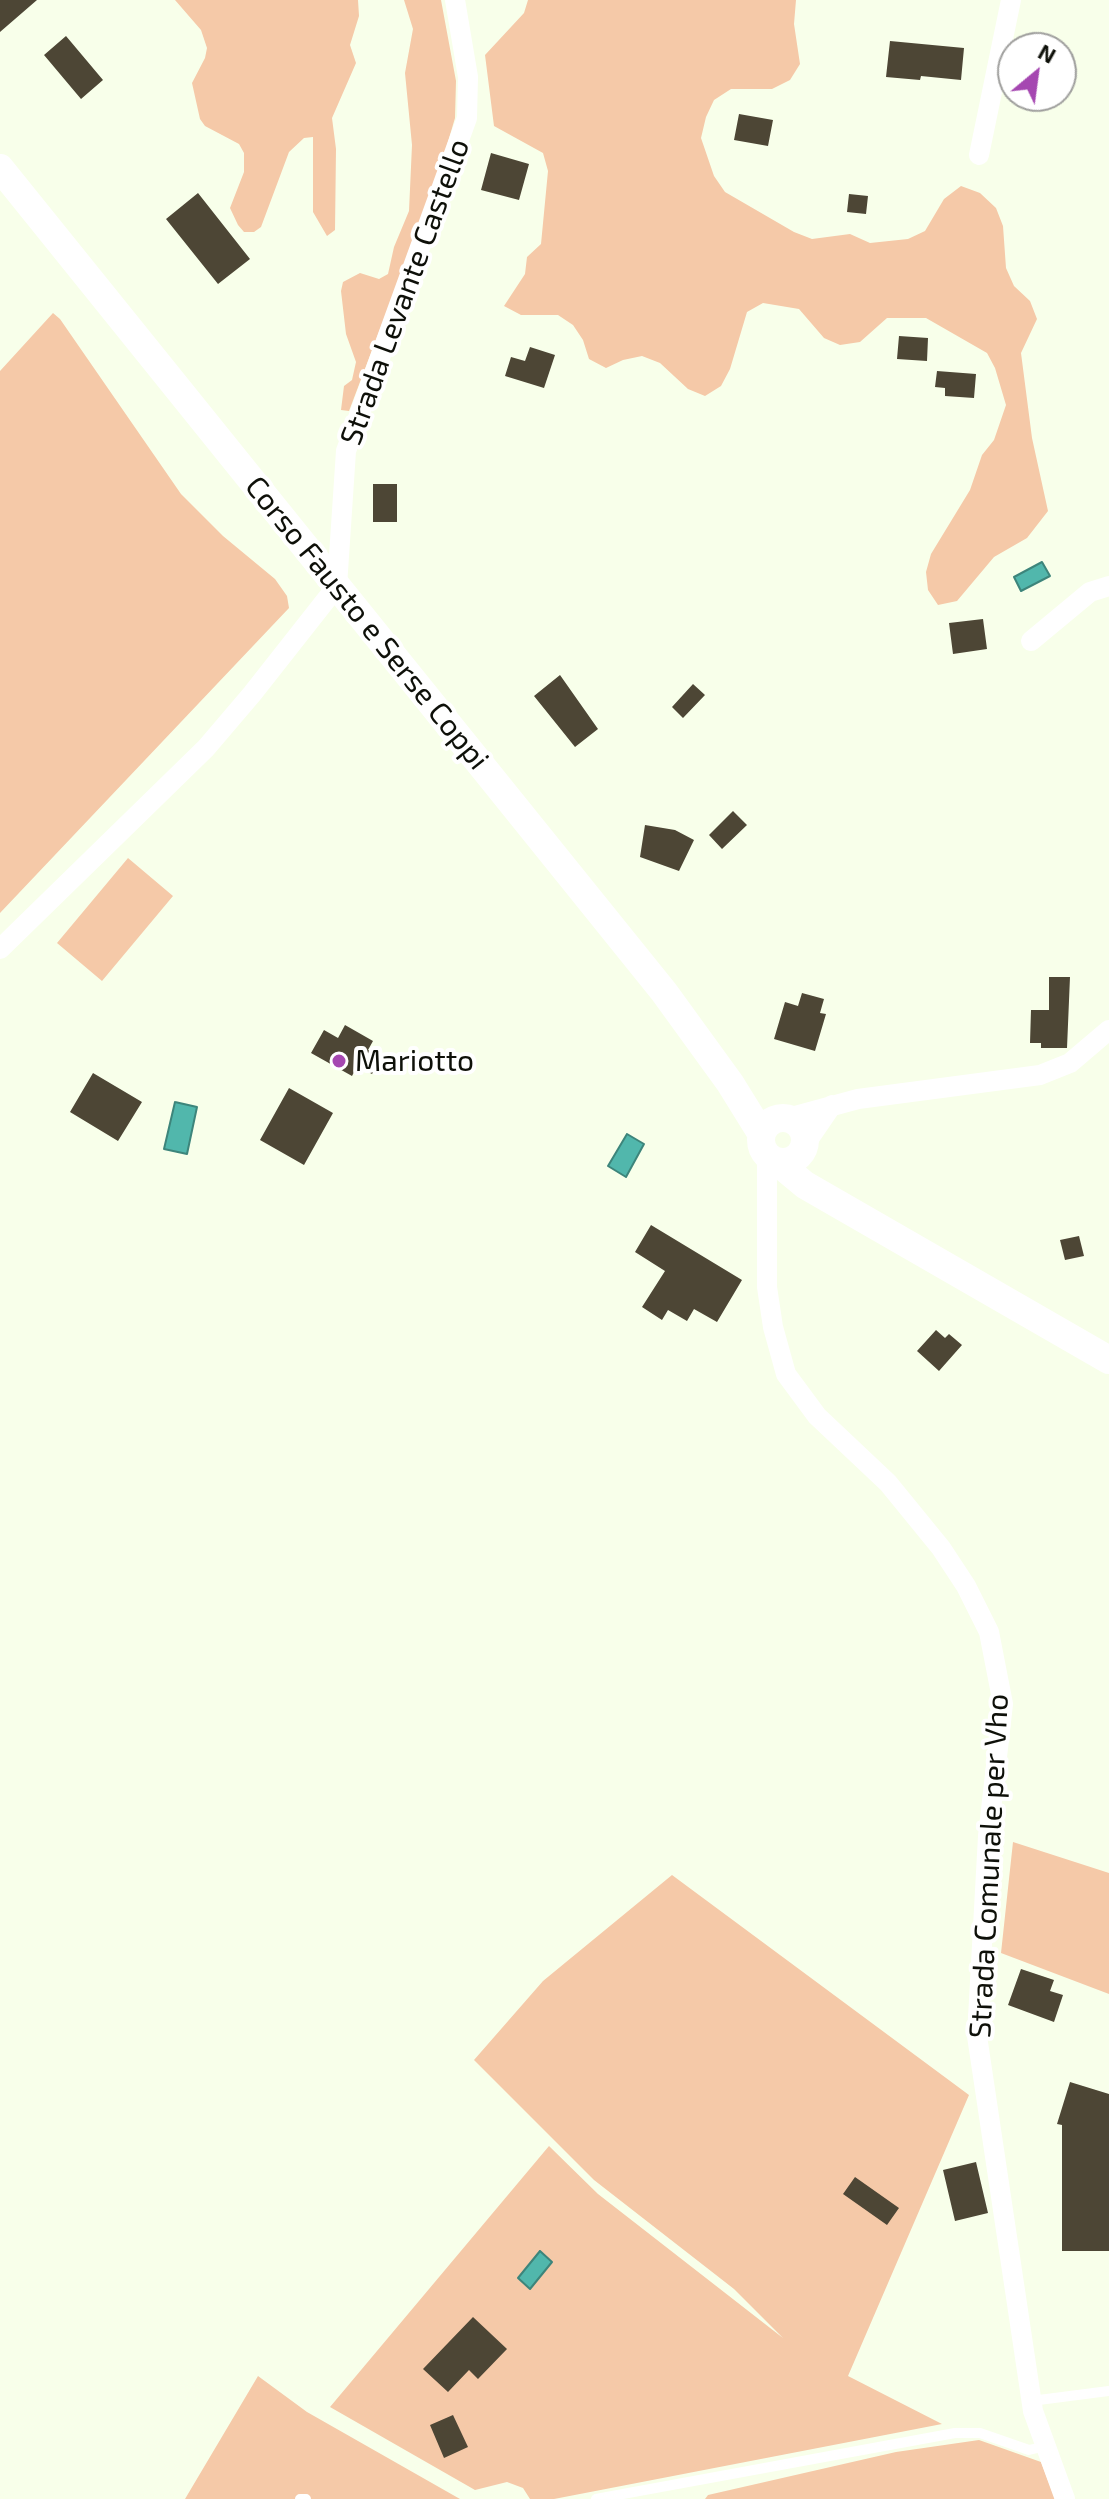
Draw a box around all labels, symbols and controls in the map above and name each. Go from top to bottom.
north arrow [997,32,1077,112]
text: N [1034,38,1061,68]
street label: Strada Levante Castello [333,134,477,450]
street label: Corso Fausto e Serse Coppi [238,469,496,777]
place label: Mariotto [355,1043,474,1079]
marker: Mariotto [330,1052,348,1070]
street label: Strada Comunale per Vho [962,1693,1016,2039]

